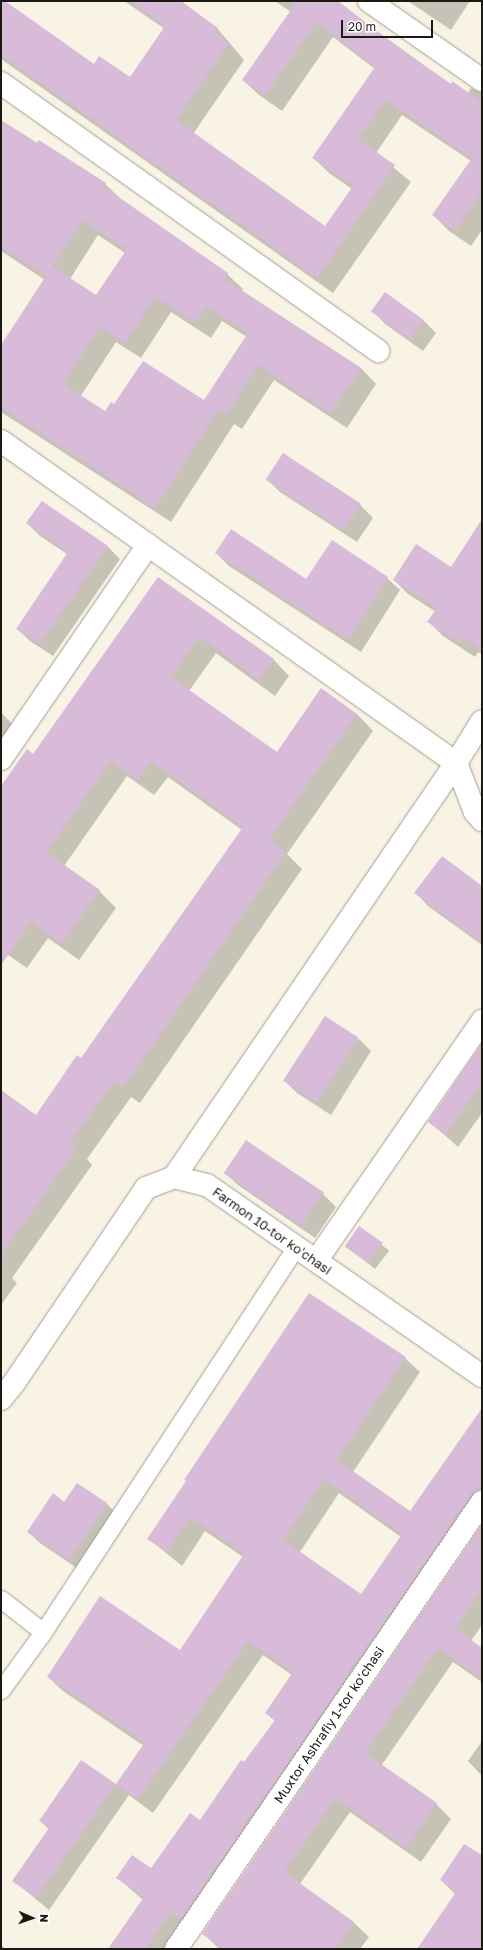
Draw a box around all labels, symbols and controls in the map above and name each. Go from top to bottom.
scale bar [343,12,435,38]
text: 20 m [348,19,376,34]
street label: Farmon 10-tor koʻchasi [210,1184,334,1278]
street label: Muxtor Ashrafiy 1-tor koʻchasi [271,1644,387,1806]
north arrow [12,1898,52,1938]
text: N [38,1914,51,1923]

